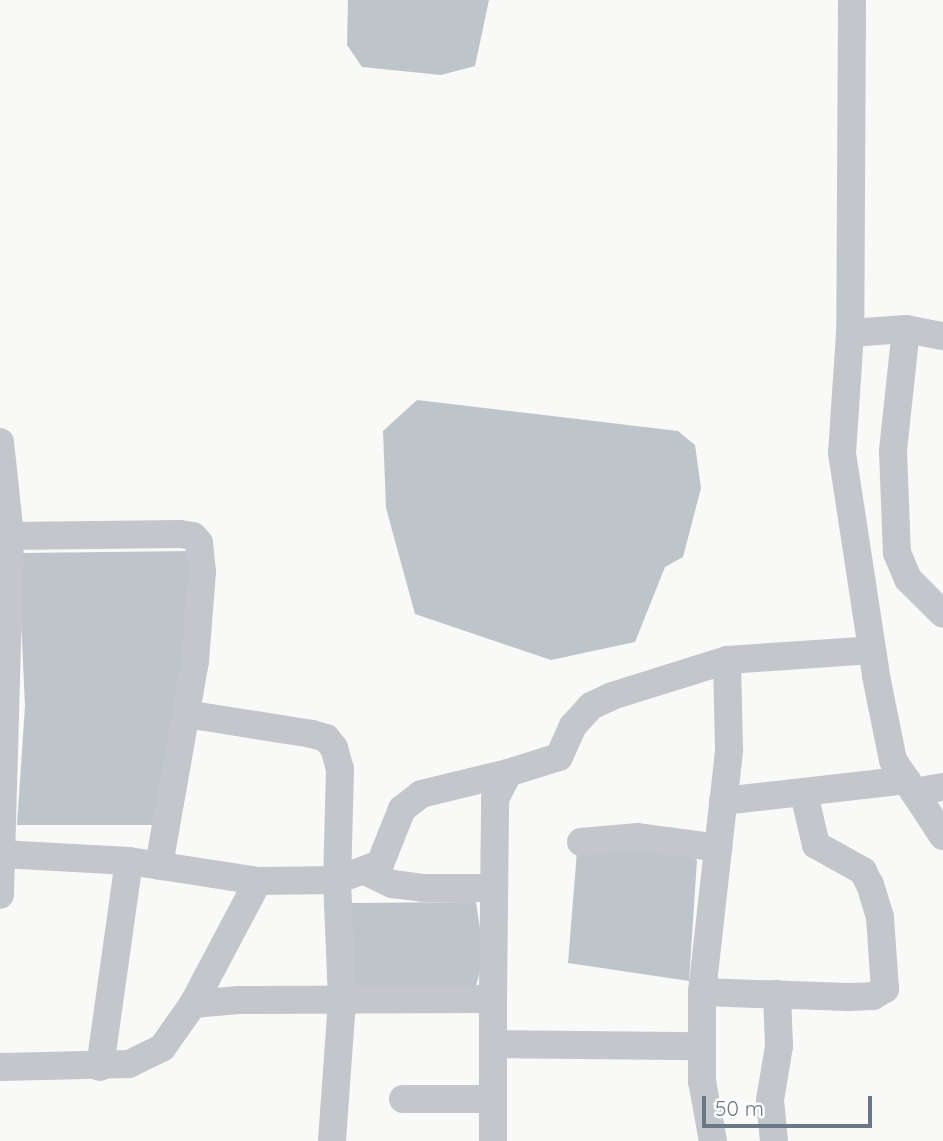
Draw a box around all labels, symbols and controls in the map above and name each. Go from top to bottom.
scale bar [705,1082,875,1126]
text: 50 m [715,1095,764,1121]

